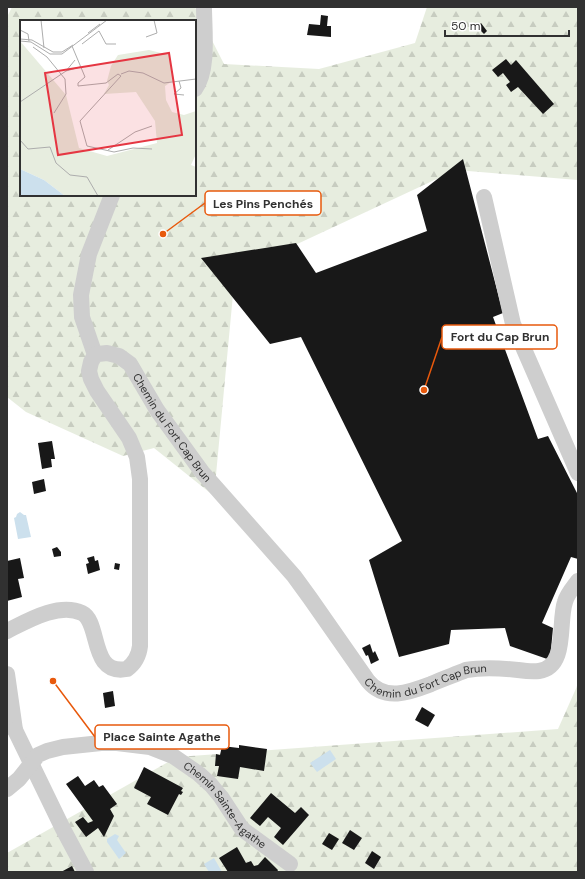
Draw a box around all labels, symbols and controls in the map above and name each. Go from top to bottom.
scale bar [445,12,569,38]
text: 50 m [451,18,480,34]
inset map [20,20,196,196]
callout: Les Pins Penchés [205,191,321,215]
text: Les Pins Penchés [213,196,313,212]
callout: Fort du Cap Brun [442,325,557,349]
text: Fort du Cap Brun [451,329,549,345]
street label: Chemin du Fort Cap Brun [130,371,214,485]
street label: Chemin du Fort Cap Brun [361,661,487,701]
callout: Place Sainte Agathe [95,725,229,749]
text: Place Sainte Agathe [103,729,221,745]
street label: Chemin Sainte-Agathe [181,758,269,851]

